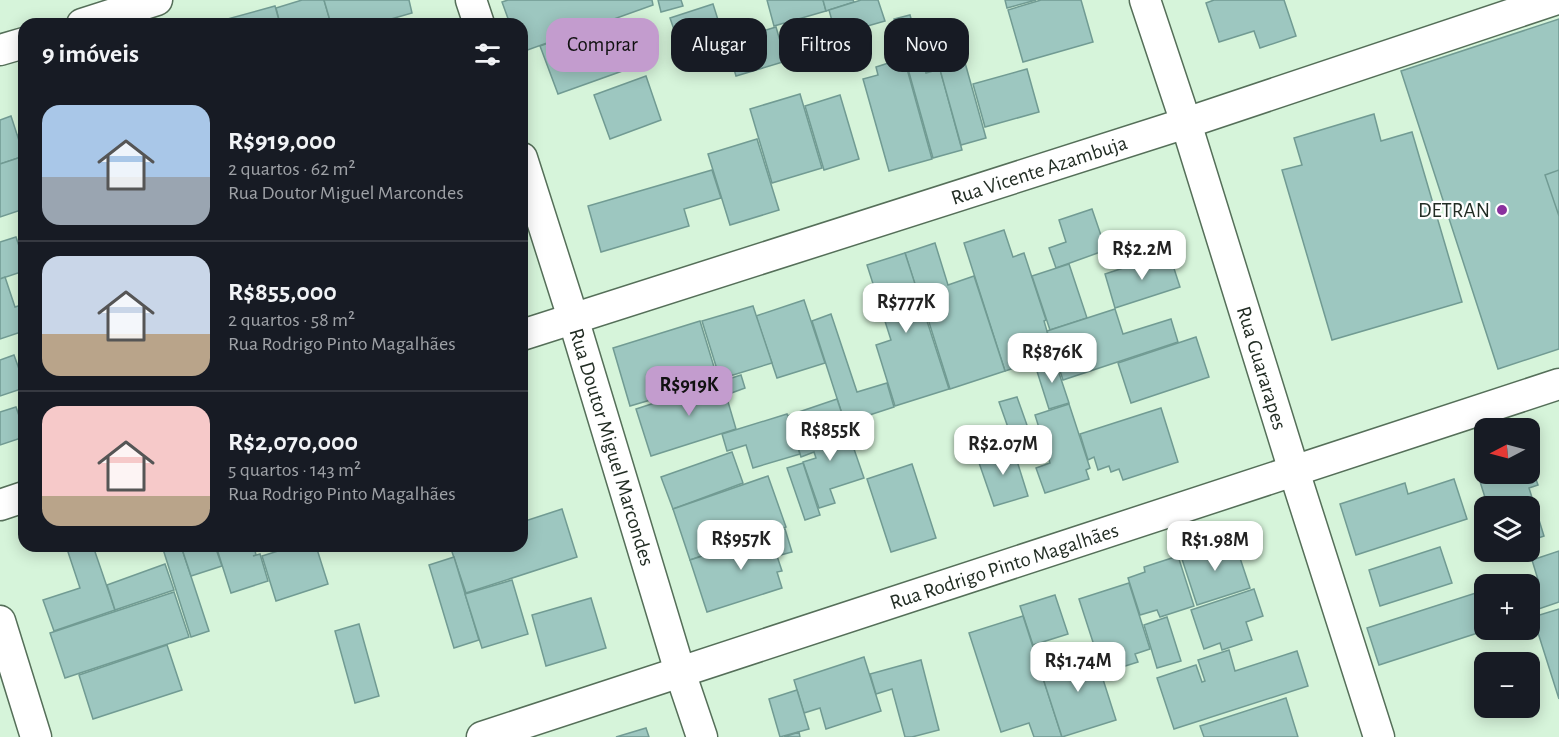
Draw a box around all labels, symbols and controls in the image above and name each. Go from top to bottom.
chip: Comprar [546,18,659,72]
chip: Alugar [671,18,767,72]
chip: Filtros [779,18,872,72]
chip: Novo [884,18,969,72]
icon: filters [471,38,504,71]
text: 9 imóveis [42,41,139,67]
text: R$919,000 [228,128,336,154]
icon: home [90,129,162,201]
street label: Rua Vicente Azambuja [948,132,1130,209]
text: 2 quartos · 62 m² [228,159,356,179]
text: Rua Doutor Miguel Marcondes [228,183,464,203]
place label: DETRAN [1418,200,1490,221]
marker: DETRAN [1495,203,1509,217]
pin: R$2.2M [1093,230,1191,281]
text: R$2.2M [1112,239,1172,259]
text: R$855,000 [228,279,337,305]
icon: home [90,280,162,352]
pin: R$777K [857,283,955,334]
text: R$777K [877,292,935,312]
street label: Rua Guararapes [1233,304,1290,432]
text: 2 quartos · 58 m² [228,310,355,330]
street label: Rua Doutor Miguel Marcondes [565,326,658,568]
pin: R$876K [1003,333,1101,384]
text: Rua Rodrigo Pinto Magalhães [228,334,456,354]
text: R$876K [1022,342,1082,362]
pin: R$919K [640,366,738,417]
text: R$919K [660,375,719,395]
pin: R$855K [781,411,879,462]
north arrow [1474,418,1540,484]
map controls [1474,418,1540,718]
text: R$855K [800,420,860,440]
pin: R$2.07M [948,425,1058,476]
text: R$2,070,000 [228,429,358,455]
icon: home [90,430,162,502]
text: R$2.07M [968,434,1038,454]
text: 5 quartos · 143 m² [228,460,361,480]
text: Rua Rodrigo Pinto Magalhães [228,484,456,504]
button: layers [1474,496,1540,562]
pin: R$957K [692,520,790,571]
street label: Rua Rodrigo Pinto Magalhães [887,520,1121,613]
pin: R$1.98M [1160,521,1270,572]
text: R$957K [711,529,771,549]
text: R$1.98M [1181,530,1249,550]
button: + [1474,574,1540,640]
pin: R$1.74M [1023,642,1133,693]
text: R$1.74M [1044,651,1112,671]
button: − [1474,652,1540,718]

